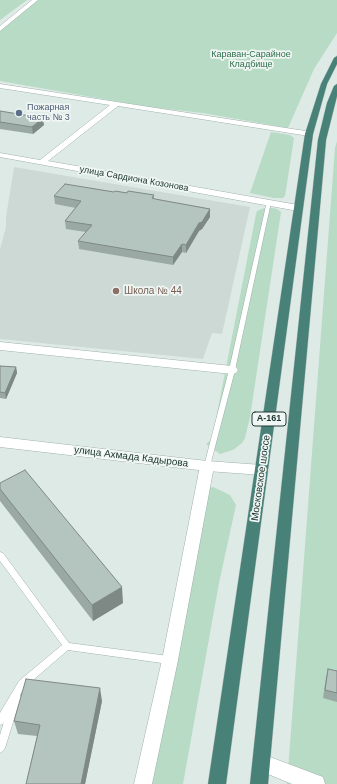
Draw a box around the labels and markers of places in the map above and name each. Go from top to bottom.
place label: Пожарная часть № 3 [27,103,70,124]
marker: Пожарная часть № 3 [14,108,24,118]
place label: Школа № 44 [124,285,182,297]
marker: Школа № 44 [111,286,121,296]

